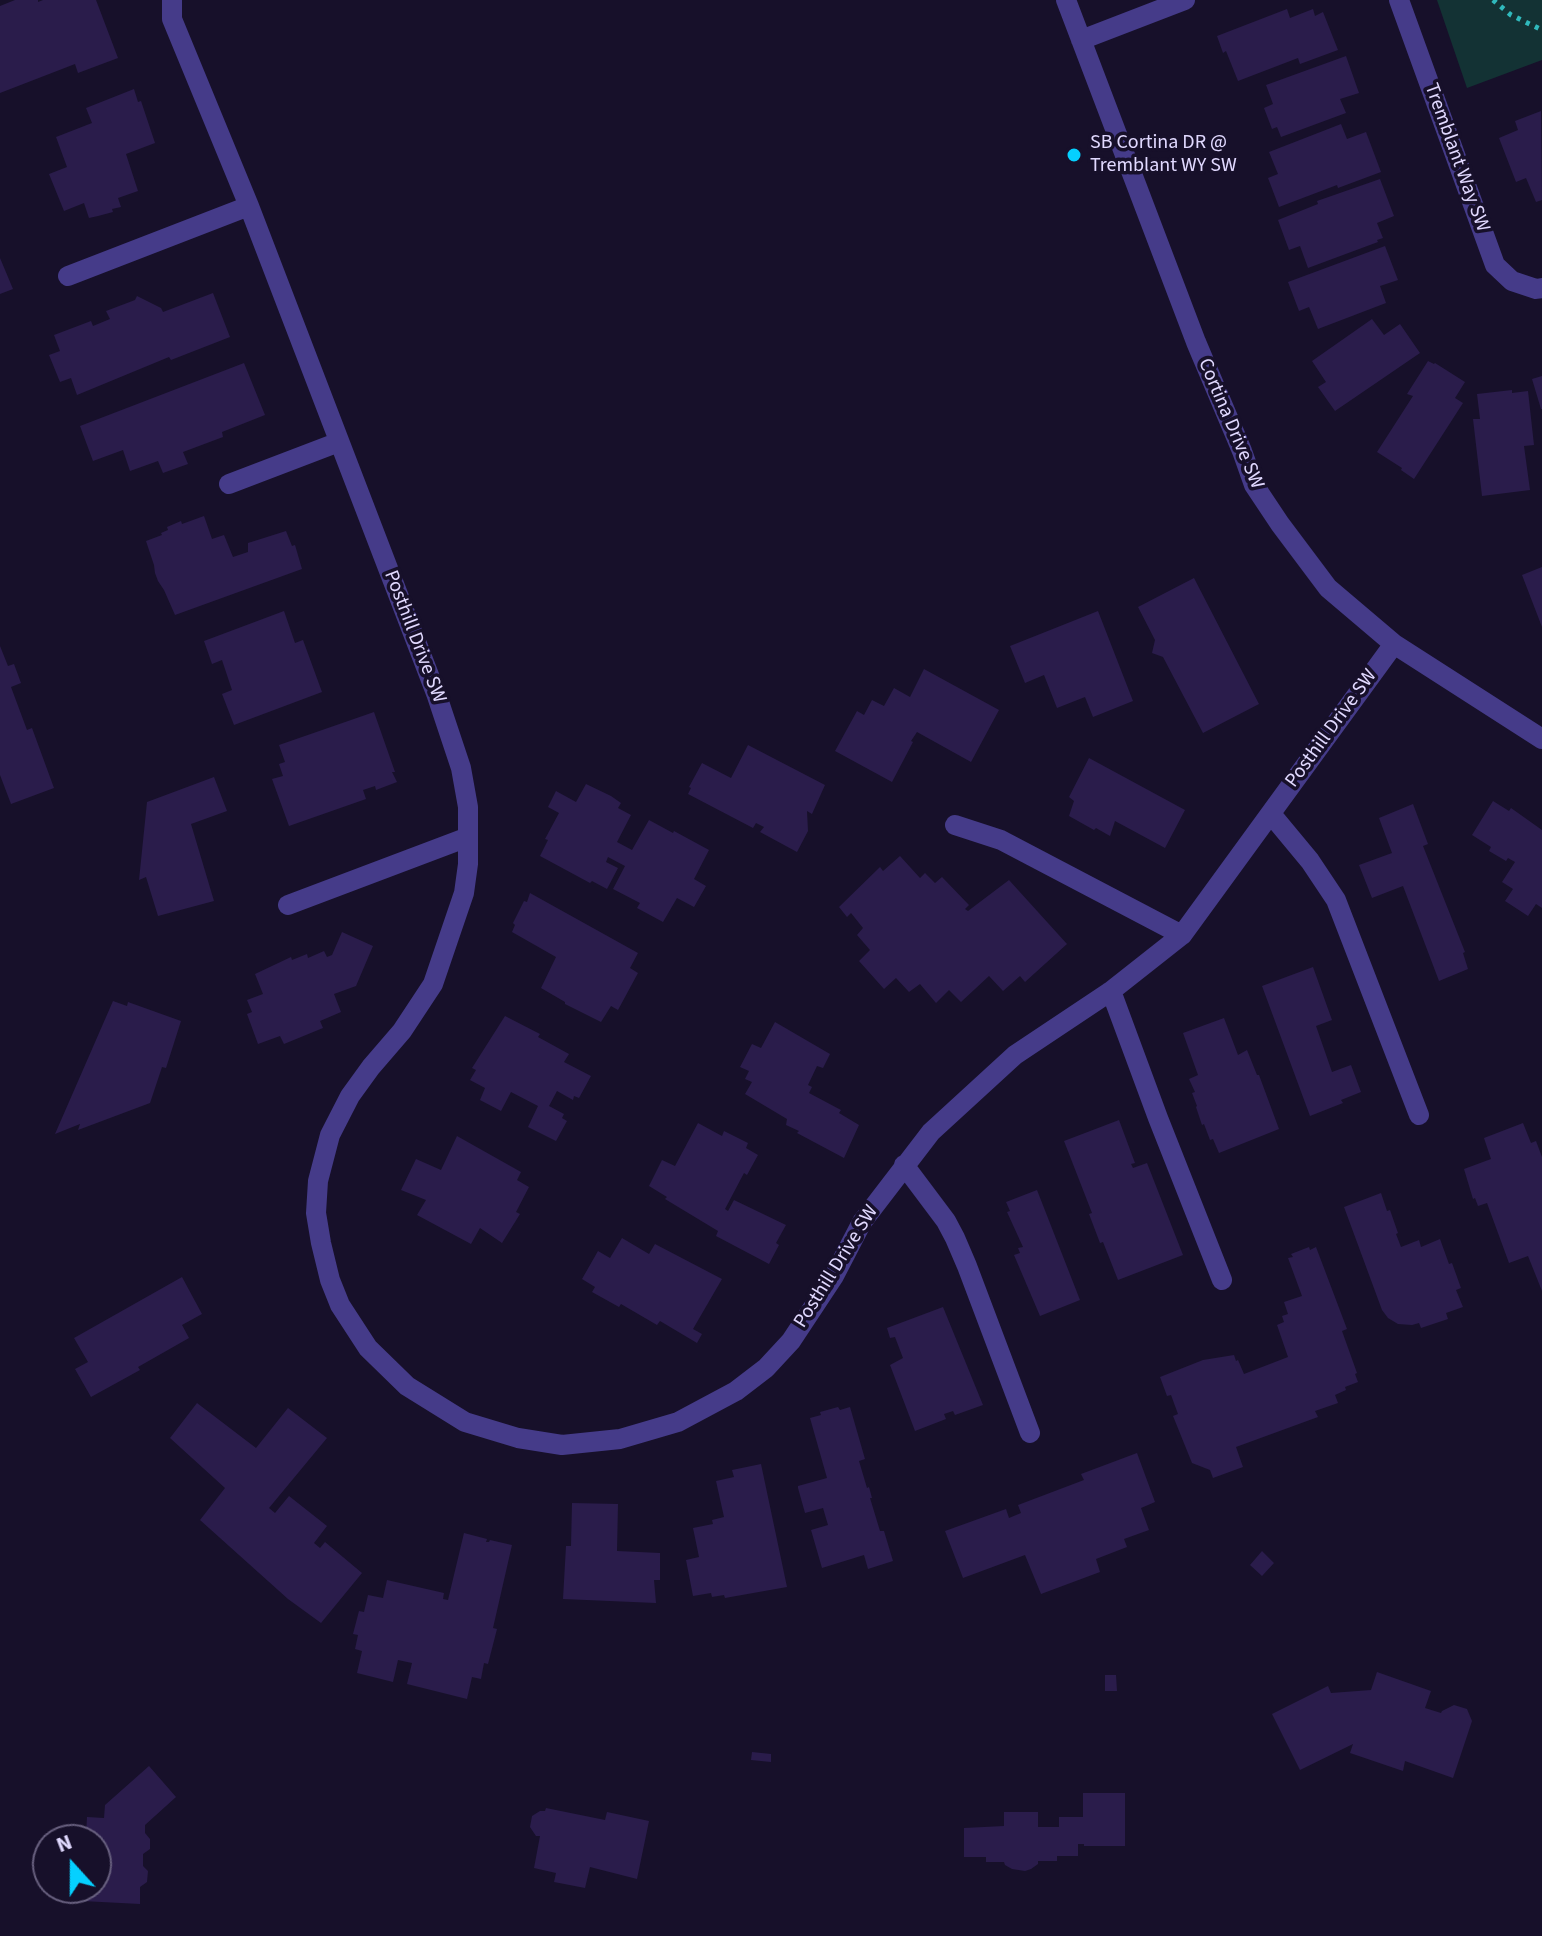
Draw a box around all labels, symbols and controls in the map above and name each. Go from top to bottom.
street label: Tremblant Way SW [1418,81,1494,235]
place label: SB Cortina DR @ Tremblant WY SW [1090,132,1237,179]
marker: SB Cortina DR @ Tremblant WY SW [1065,146,1083,164]
street label: Cortina Drive SW [1192,355,1268,493]
street label: Posthill Drive SW [378,567,450,707]
street label: Posthill Drive SW [1281,665,1383,793]
street label: Posthill Drive SW [790,1201,884,1333]
north arrow [32,1824,112,1904]
text: N [52,1826,77,1861]

